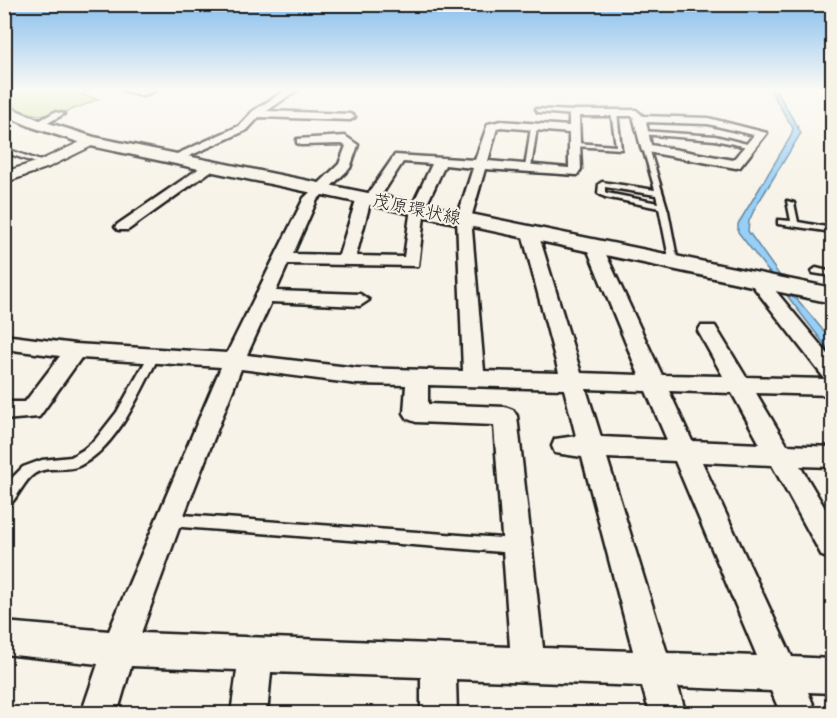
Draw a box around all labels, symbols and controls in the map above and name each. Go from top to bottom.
street label: 茂原環状線 [370,187,464,229]

